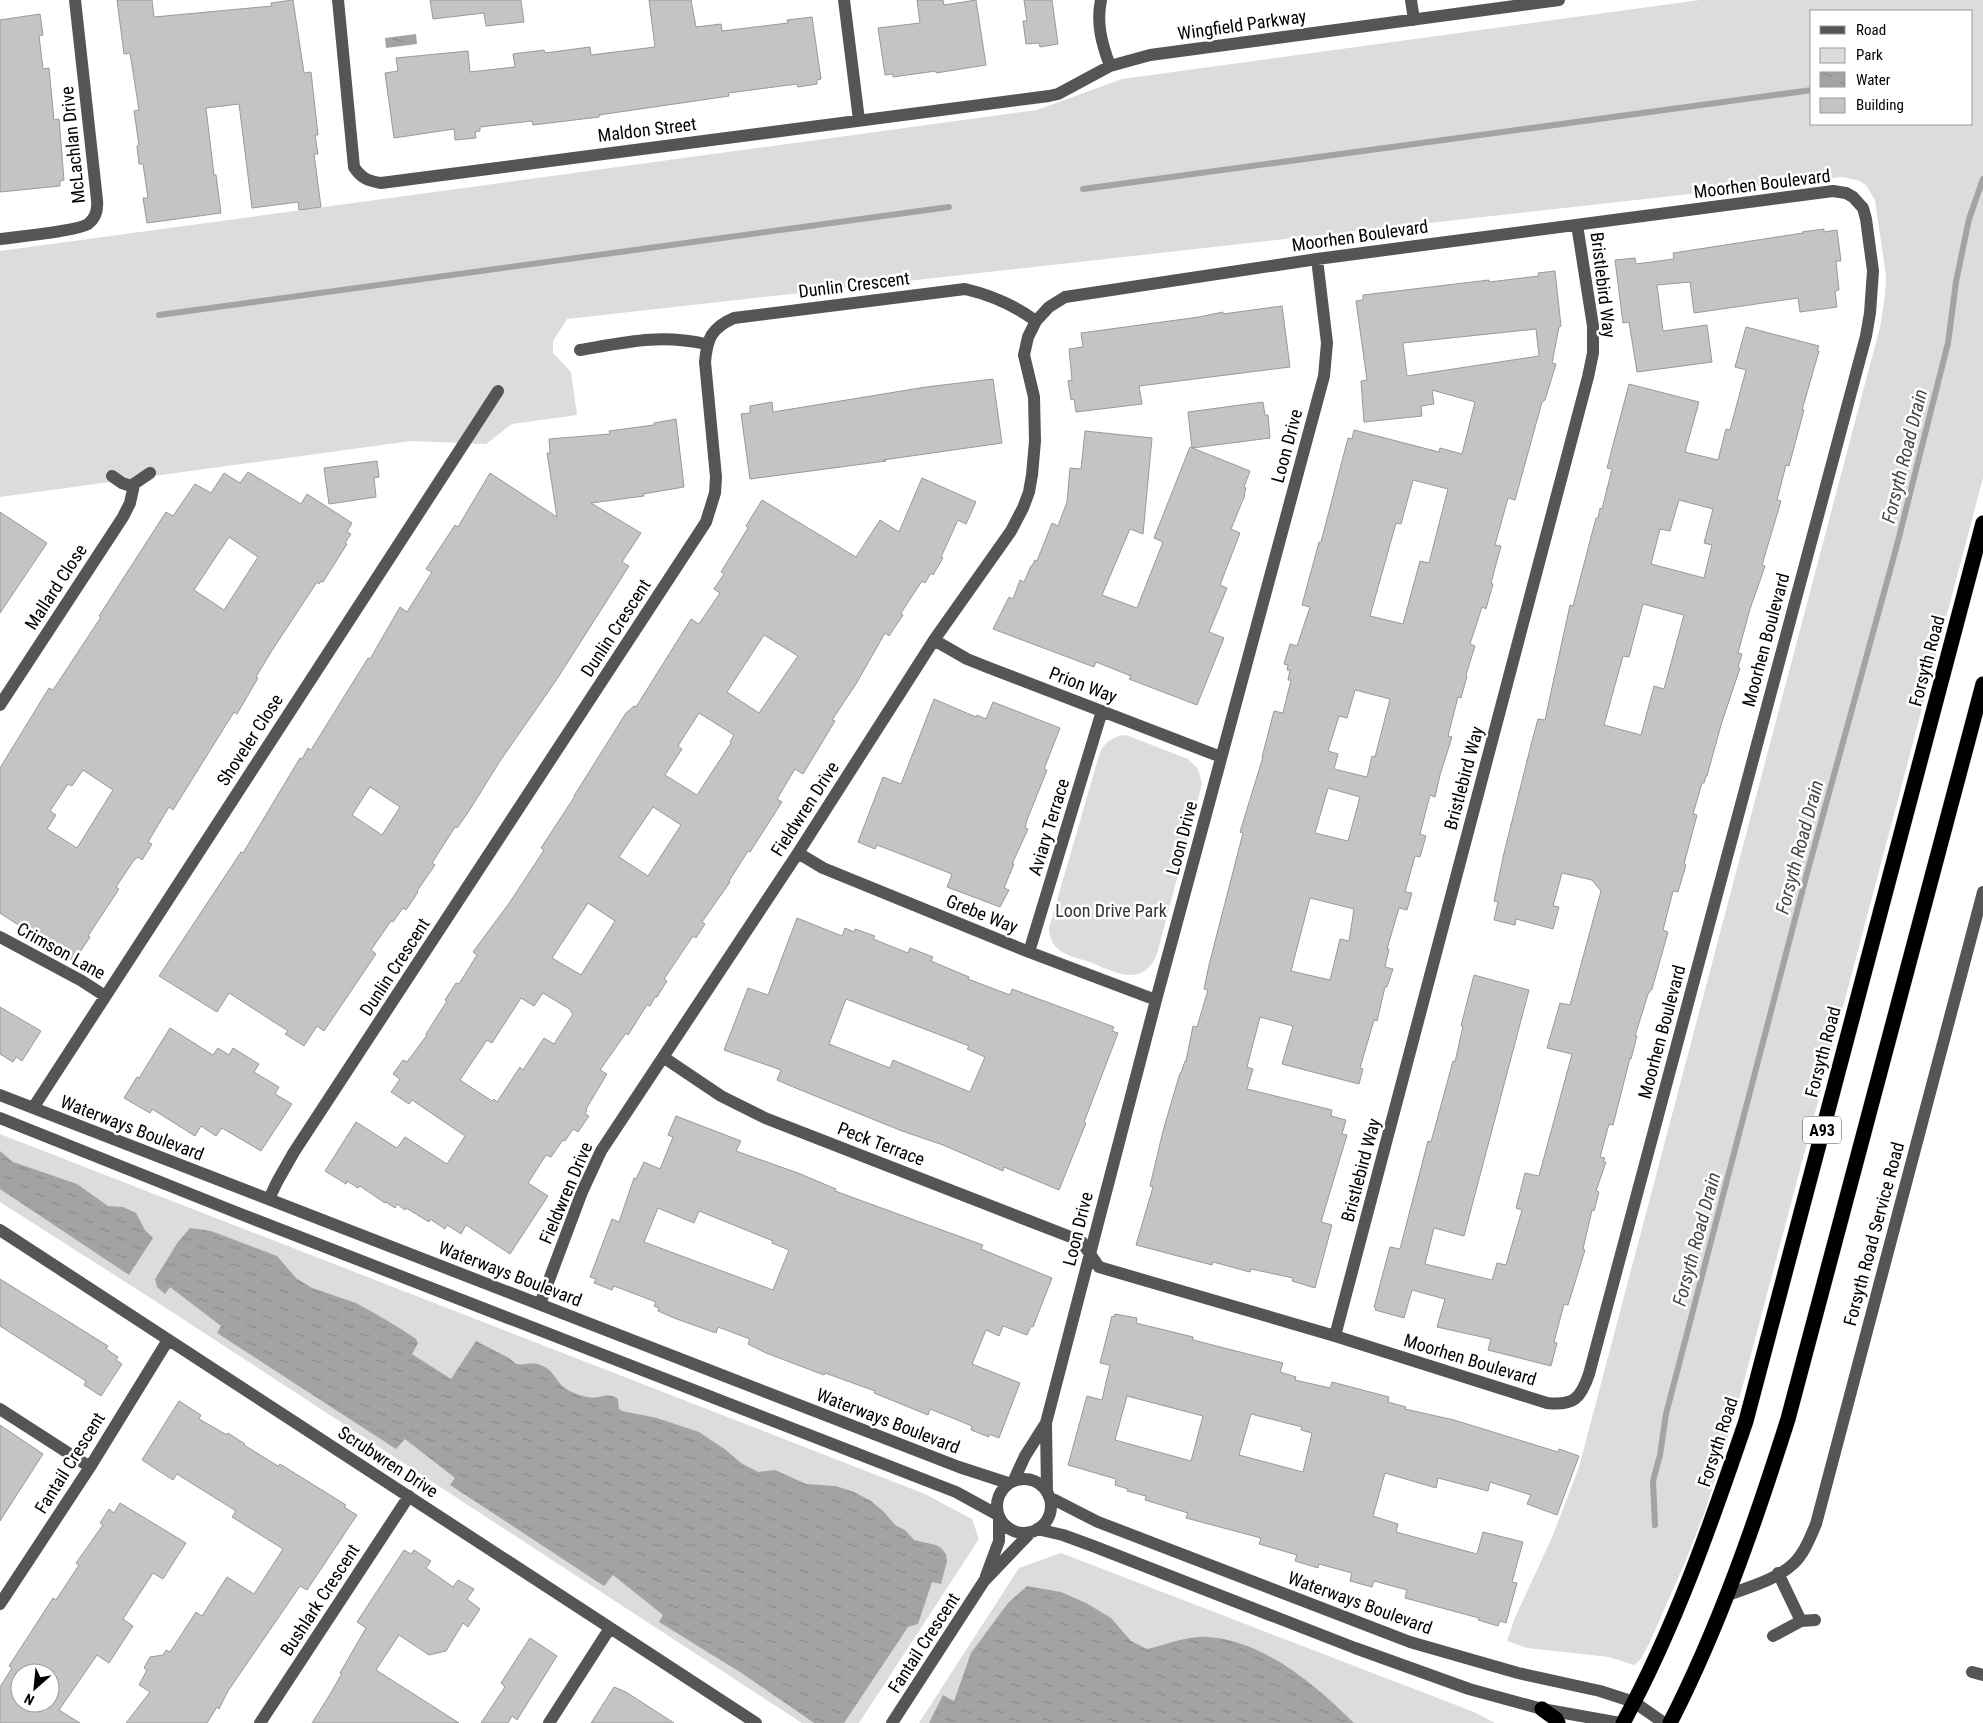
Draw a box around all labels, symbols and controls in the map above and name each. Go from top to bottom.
street label: Wingfield Parkway [1176,5,1308,44]
legend [1810,10,1973,125]
text: Road [1856,21,1886,39]
text: Park [1856,46,1883,64]
text: Water [1856,71,1891,89]
street label: McLachlan Drive [56,85,89,205]
text: Building [1856,96,1904,114]
street label: Maldon Street [596,113,698,146]
street label: Moorhen Boulevard [1692,165,1832,202]
street label: Moorhen Boulevard [1290,216,1430,255]
street label: Bristlebird Way [1587,231,1620,339]
street label: Dunlin Crescent [797,267,911,302]
water label: Forsyth Road Drain [1877,387,1932,526]
street label: Loon Drive [1267,407,1306,485]
street label: Mallard Close [20,540,91,633]
street label: Moorhen Boulevard [1738,571,1793,709]
street label: Dunlin Crescent [576,575,655,680]
street label: Forsyth Road [1904,613,1949,709]
street label: Prion Way [1046,662,1120,707]
street label: Shoveler Close [212,690,287,790]
street label: Bristlebird Way [1440,723,1488,832]
street label: Fieldwren Drive [766,758,843,860]
street label: Aviary Terrace [1024,776,1073,878]
water label: Forsyth Road Drain [1771,778,1828,916]
street label: Loon Drive [1162,799,1201,877]
street label: Grebe Way [943,890,1021,938]
park label: Loon Drive Park [1055,900,1167,921]
street label: Dunlin Crescent [355,914,434,1019]
street label: Crimson Lane [13,918,109,983]
street label: Moorhen Boulevard [1634,963,1689,1101]
street label: Forsyth Road [1800,1004,1845,1100]
street label: Waterways Boulevard [58,1091,207,1165]
street label: Bristlebird Way [1337,1115,1385,1224]
road number: A93 [1803,1116,1841,1144]
street label: Peck Terrace [835,1117,928,1170]
street label: Fieldwren Drive [535,1139,596,1247]
street label: Forsyth Road Service Road [1839,1140,1908,1328]
water label: Forsyth Road Drain [1668,1170,1725,1308]
street label: Loon Drive [1058,1190,1097,1268]
street label: Waterways Boulevard [436,1237,585,1311]
street label: Moorhen Boulevard [1401,1329,1539,1390]
street label: Waterways Boulevard [814,1384,963,1458]
street label: Forsyth Road [1693,1394,1742,1489]
street label: Fantail Crescent [30,1408,109,1517]
street label: Scrubwren Drive [334,1421,442,1502]
street label: Bushlark Crescent [276,1540,363,1659]
street label: Waterways Boulevard [1285,1567,1435,1638]
street label: Fantail Crescent [883,1589,964,1697]
north arrow [10,1663,60,1713]
text: N [22,1691,37,1709]

